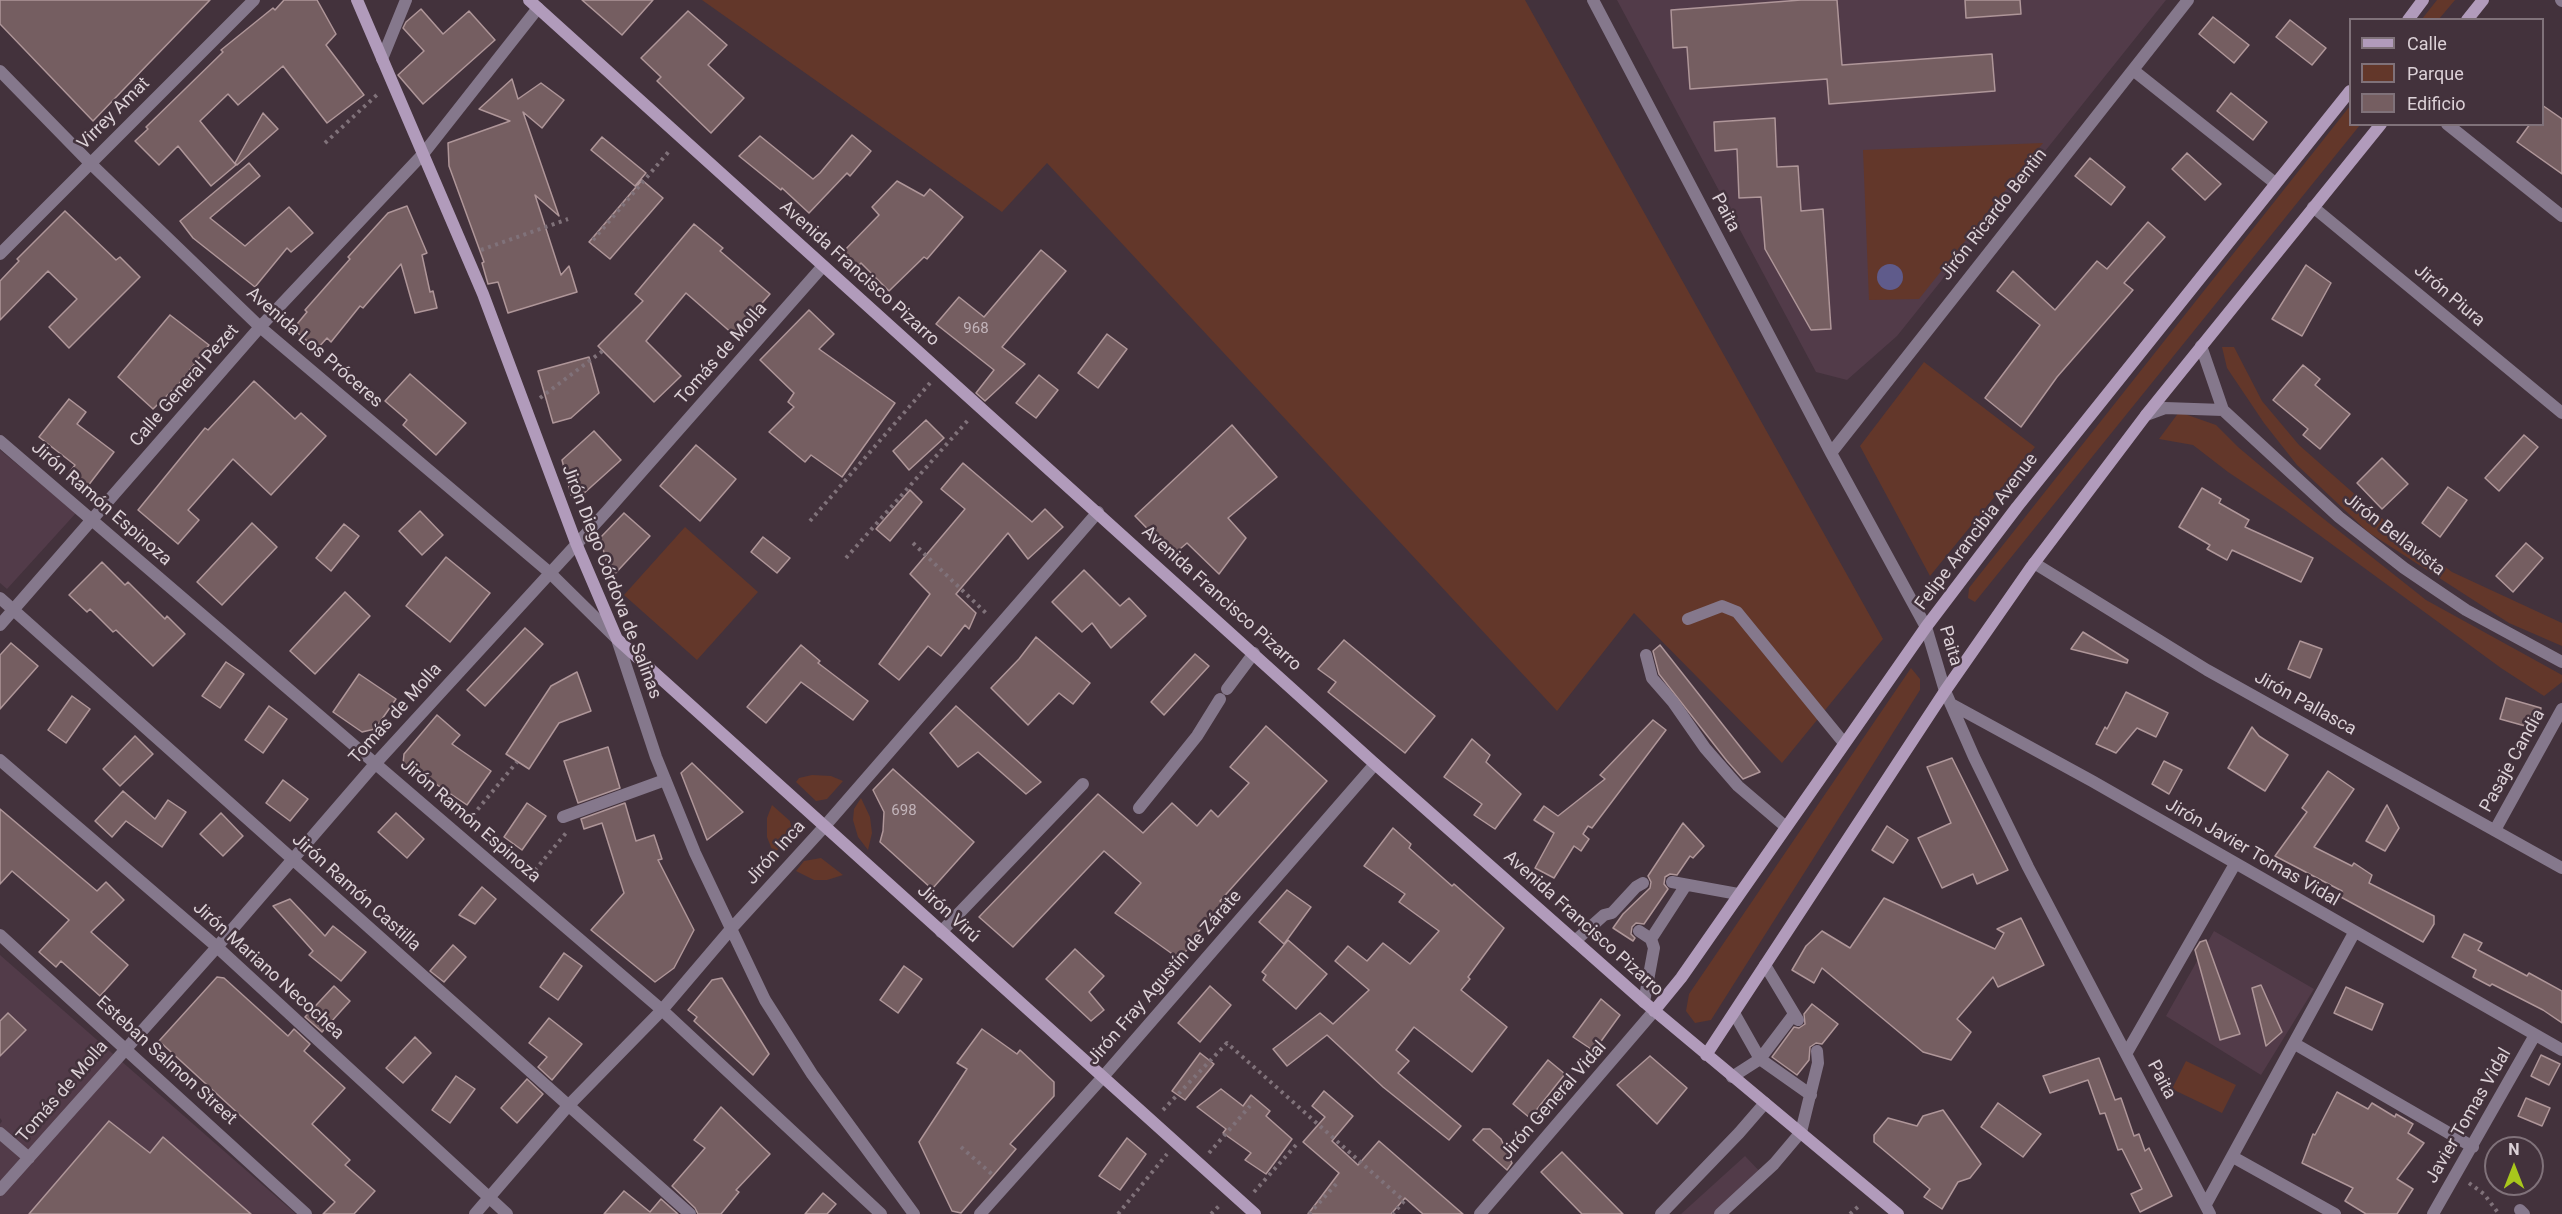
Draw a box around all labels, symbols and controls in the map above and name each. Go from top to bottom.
legend [2349,18,2544,126]
text: Calle [2407,33,2447,54]
text: Parque [2407,63,2464,84]
street label: Virrey Amat [73,73,155,155]
text: Edificio [2407,93,2466,114]
street label: Jirón Ricardo Bentin [1936,145,2052,285]
street label: Paita [1706,190,1744,236]
street label: Avenida Francisco Pizarro [775,197,943,351]
street label: Jirón Piura [2409,260,2489,332]
street label: Avenida Los Próceres [242,283,386,413]
street label: Tomás de Molla [672,299,772,409]
street label: Calle General Pezet [126,320,244,452]
house number: 968 [963,320,989,338]
street label: Jirón Ramón Espinoza [26,437,176,571]
street label: Felipe Arancibia Avenue [1911,449,2043,615]
street label: Jirón Diego Córdova de Salinas [556,462,666,702]
street label: Jirón Bellavista [2339,489,2449,581]
street label: Avenida Francisco Pizarro [1137,522,1305,676]
street label: Paita [1934,623,1966,669]
street label: Tomás de Molla [345,659,447,769]
street label: Jirón Pallasca [2250,667,2360,741]
street label: Pasaje Candia [2476,706,2550,816]
street label: Jirón Ramón Espinoza [395,754,545,888]
street label: Jirón Javier Tomas Vidal [2161,794,2343,912]
house number: 698 [891,802,917,820]
street label: Jirón Inca [742,816,810,890]
street label: Jirón Ramón Castilla [287,829,425,957]
street label: Avenida Francisco Pizarro [1499,847,1667,1001]
street label: Jirón Virú [912,880,984,948]
street label: Jirón Fray Agustín de Zárate [1083,886,1247,1070]
street label: Jirón Mariano Necochea [188,897,348,1045]
street label: Esteban Salmon Street [91,992,241,1130]
street label: Tomás de Molla [13,1037,113,1147]
street label: Jirón General Vidal [1496,1037,1612,1165]
street label: Javier Tomas Vidal [2422,1045,2516,1187]
street label: Paita [2142,1057,2180,1103]
north arrow [2484,1136,2544,1196]
text: N [2508,1140,2520,1159]

